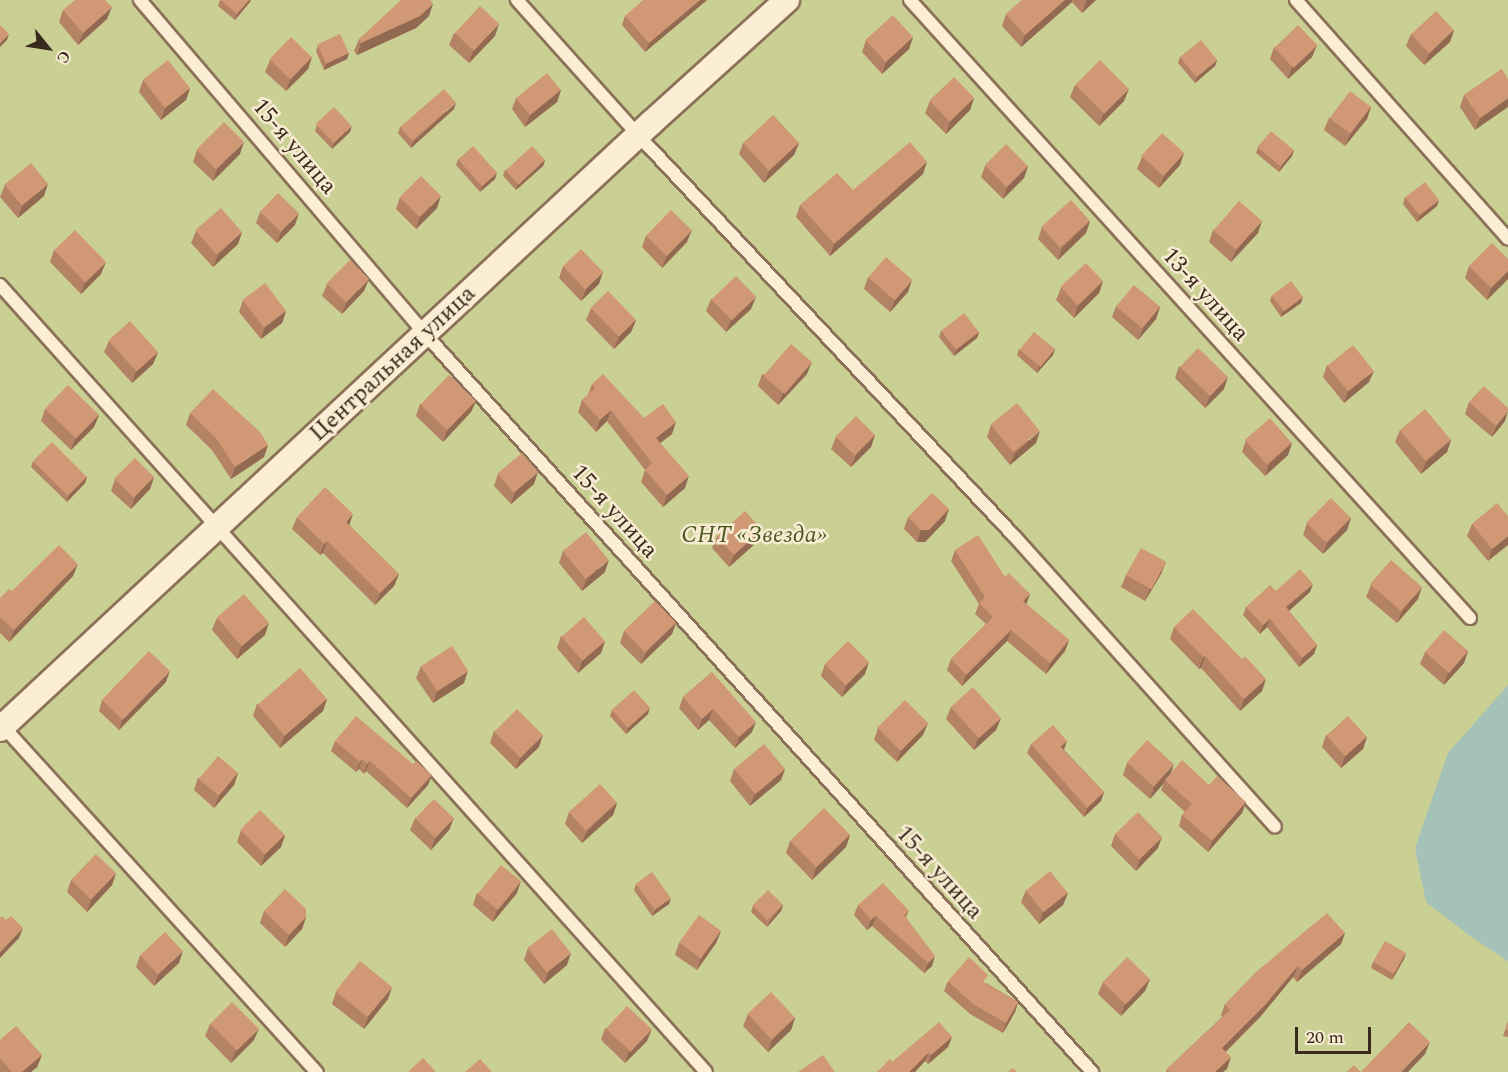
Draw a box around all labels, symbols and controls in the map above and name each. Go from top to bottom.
north arrow [18,18,78,78]
text: С [50,46,77,68]
street label: 15-я улица [246,93,342,201]
street label: 13-я улица [1155,242,1255,348]
street label: Центральная улица [304,280,482,448]
street label: 15-я улица [564,459,664,565]
park label: СНТ «Звезда» [681,522,827,550]
street label: 15-я улица [889,820,989,926]
scale bar [1298,1015,1374,1053]
text: 20 m [1306,1024,1344,1051]

